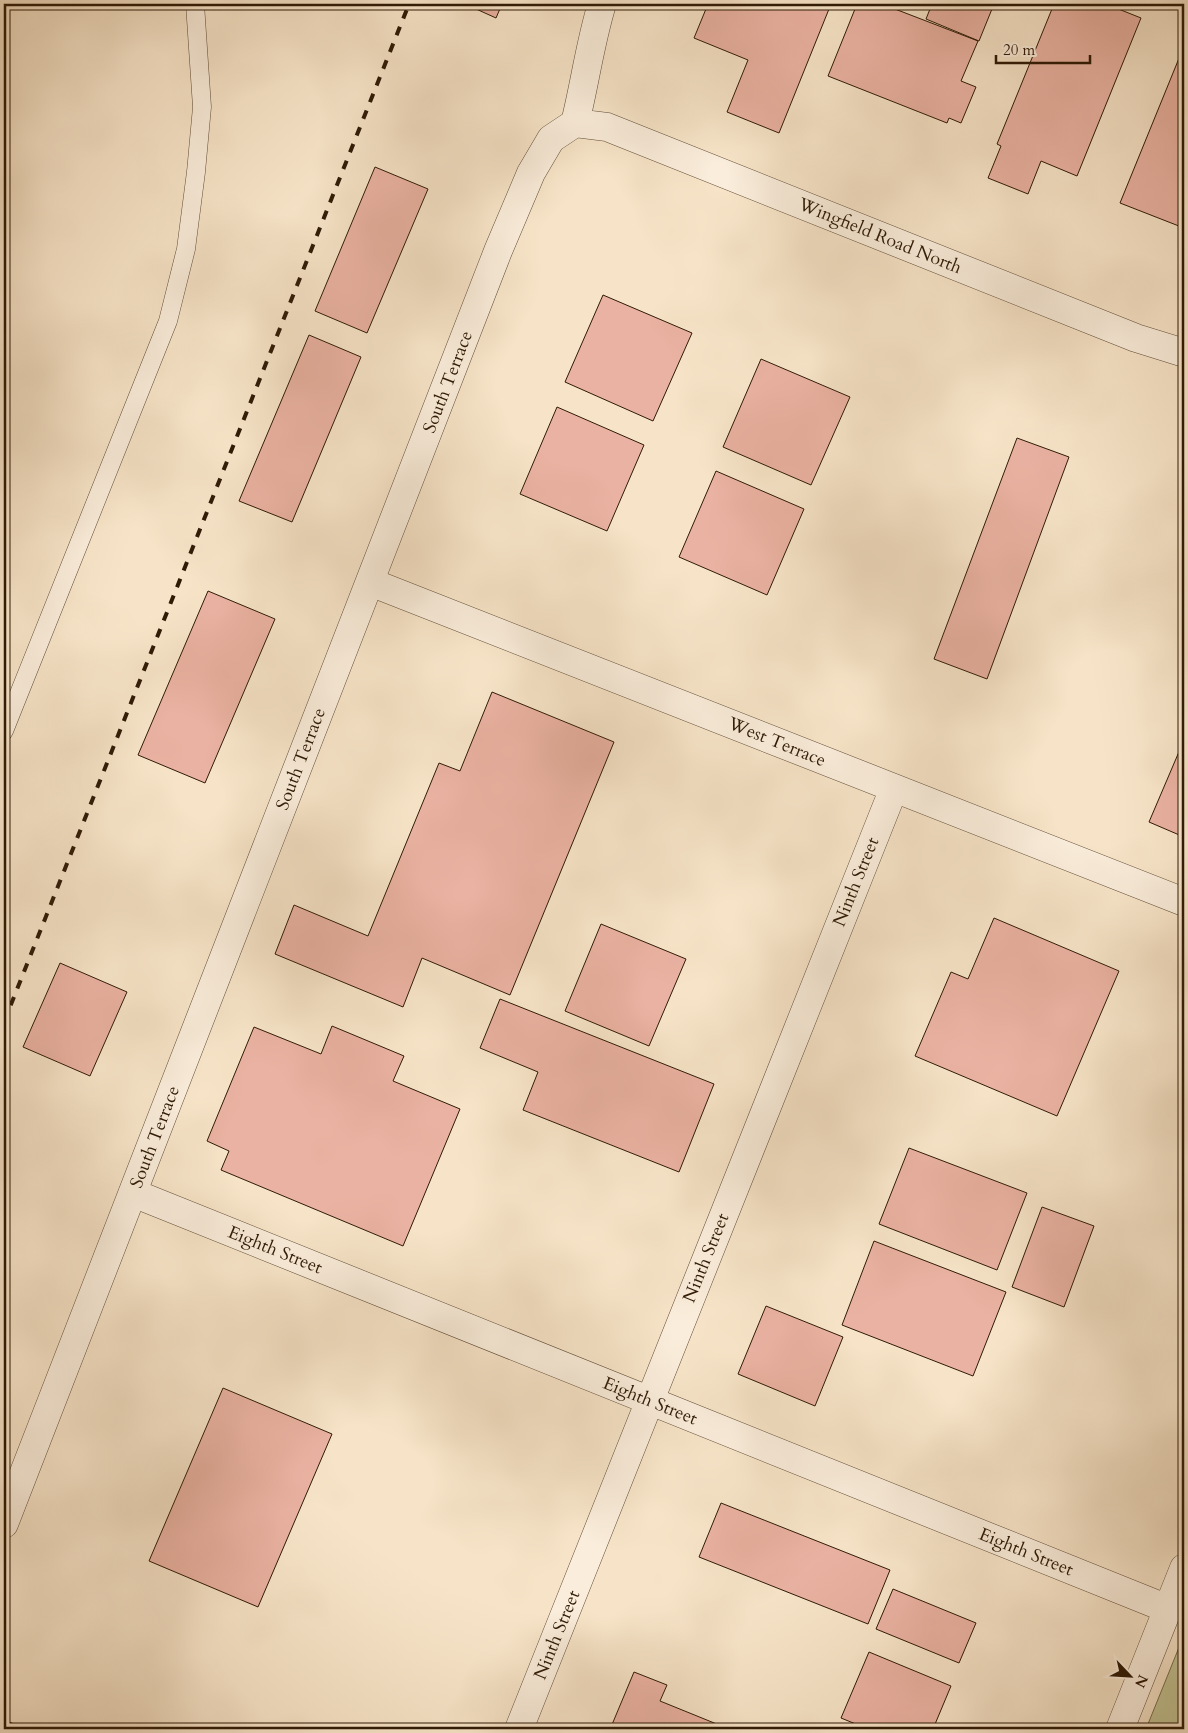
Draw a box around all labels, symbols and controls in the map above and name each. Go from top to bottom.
scale bar [996,32,1089,64]
text: 20 m [1003,40,1035,60]
street label: Wingfield Road North [794,191,966,280]
street label: South Terrace [417,327,479,437]
street label: South Terrace [270,704,332,814]
street label: West Terrace [724,711,830,773]
street label: Ninth Street [827,833,885,930]
street label: South Terrace [124,1082,186,1192]
street label: Ninth Street [677,1209,735,1306]
street label: Eighth Street [224,1220,326,1280]
street label: Eighth Street [599,1371,701,1431]
street label: Eighth Street [975,1522,1077,1582]
street label: Ninth Street [528,1586,586,1683]
north arrow [1106,1650,1156,1700]
text: N [1130,1672,1153,1691]

